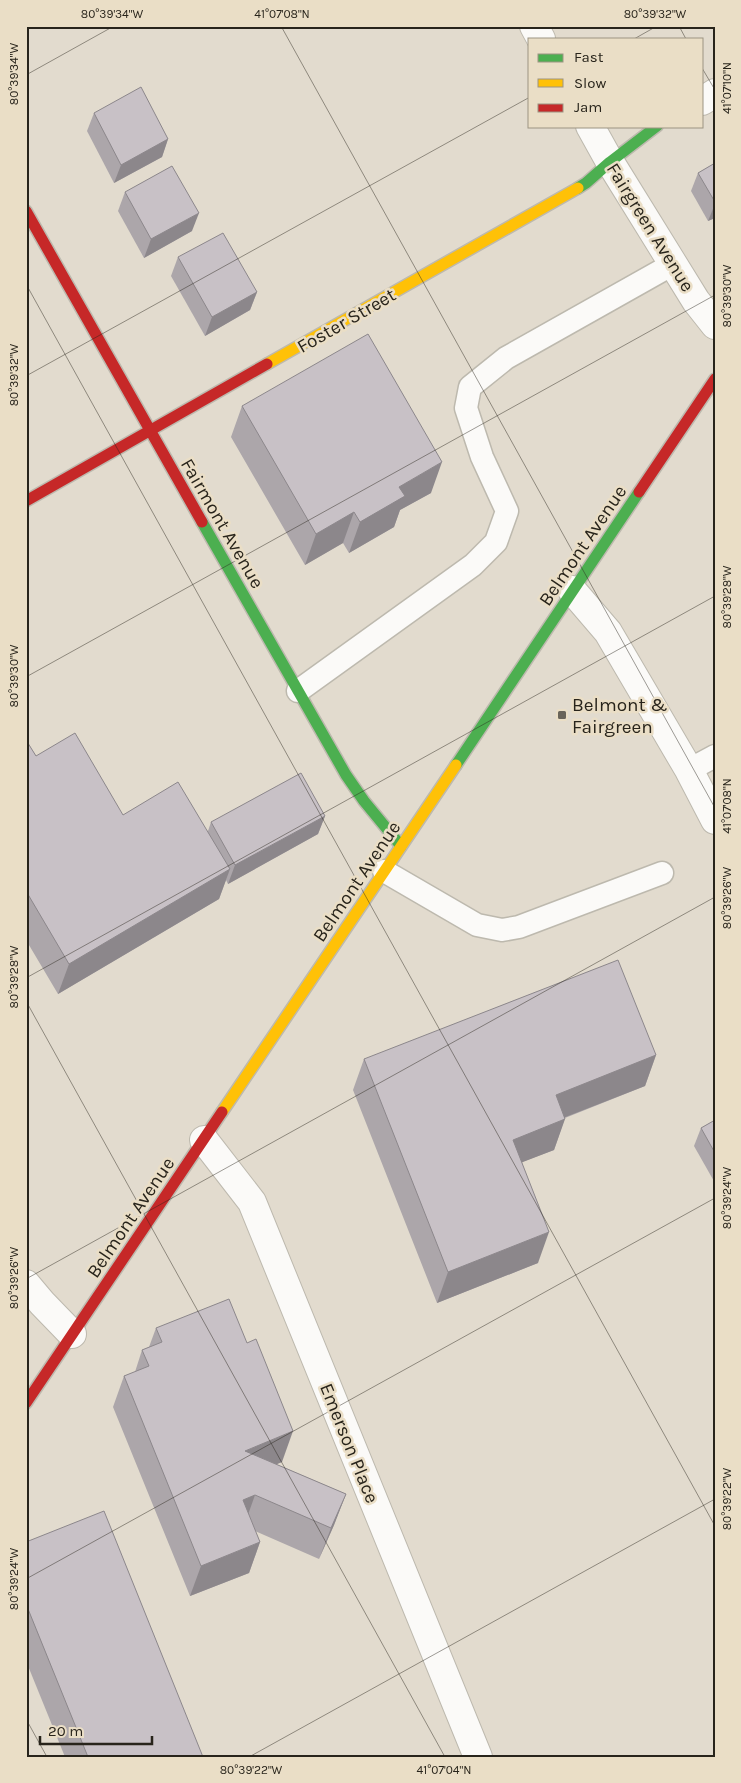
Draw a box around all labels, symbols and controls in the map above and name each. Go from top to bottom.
text: 80°39'34"W [81,7,143,21]
text: 41°07'08"N [254,7,310,21]
text: 80°39'32"W [624,7,687,21]
legend [528,38,704,128]
text: 80°39'34"W [7,43,21,105]
text: Fast [574,48,604,66]
text: 41°07'10"N [720,62,734,114]
text: Slow [574,74,606,92]
text: Jam [574,98,602,116]
street label: Fairgreen Avenue [602,159,699,296]
text: 80°39'30"W [720,264,734,327]
street label: Foster Street [293,284,400,358]
text: 80°39'32"W [7,343,21,406]
street label: Fairmont Avenue [176,455,268,592]
street label: Belmont Avenue [534,481,631,610]
text: 80°39'28"W [720,565,734,628]
text: 80°39'30"W [7,644,21,707]
place label: Belmont & Fairgreen [572,694,668,738]
marker: Belmont & Fairgreen [556,709,568,721]
text: 41°07'08"N [720,778,734,834]
street label: Belmont Avenue [308,817,405,946]
text: 80°39'26"W [720,867,734,929]
text: 80°39'28"W [7,945,21,1008]
street label: Belmont Avenue [82,1153,179,1282]
text: 80°39'24"W [720,1167,734,1229]
text: 80°39'26"W [7,1247,21,1309]
street label: Emerson Place [315,1380,383,1507]
text: 80°39'22"W [720,1467,734,1530]
text: 80°39'24"W [7,1548,21,1610]
scale bar [40,1713,152,1745]
text: 20 m [48,1722,83,1740]
text: 80°39'22"W [220,1763,283,1777]
text: 41°07'04"N [417,1763,471,1777]

